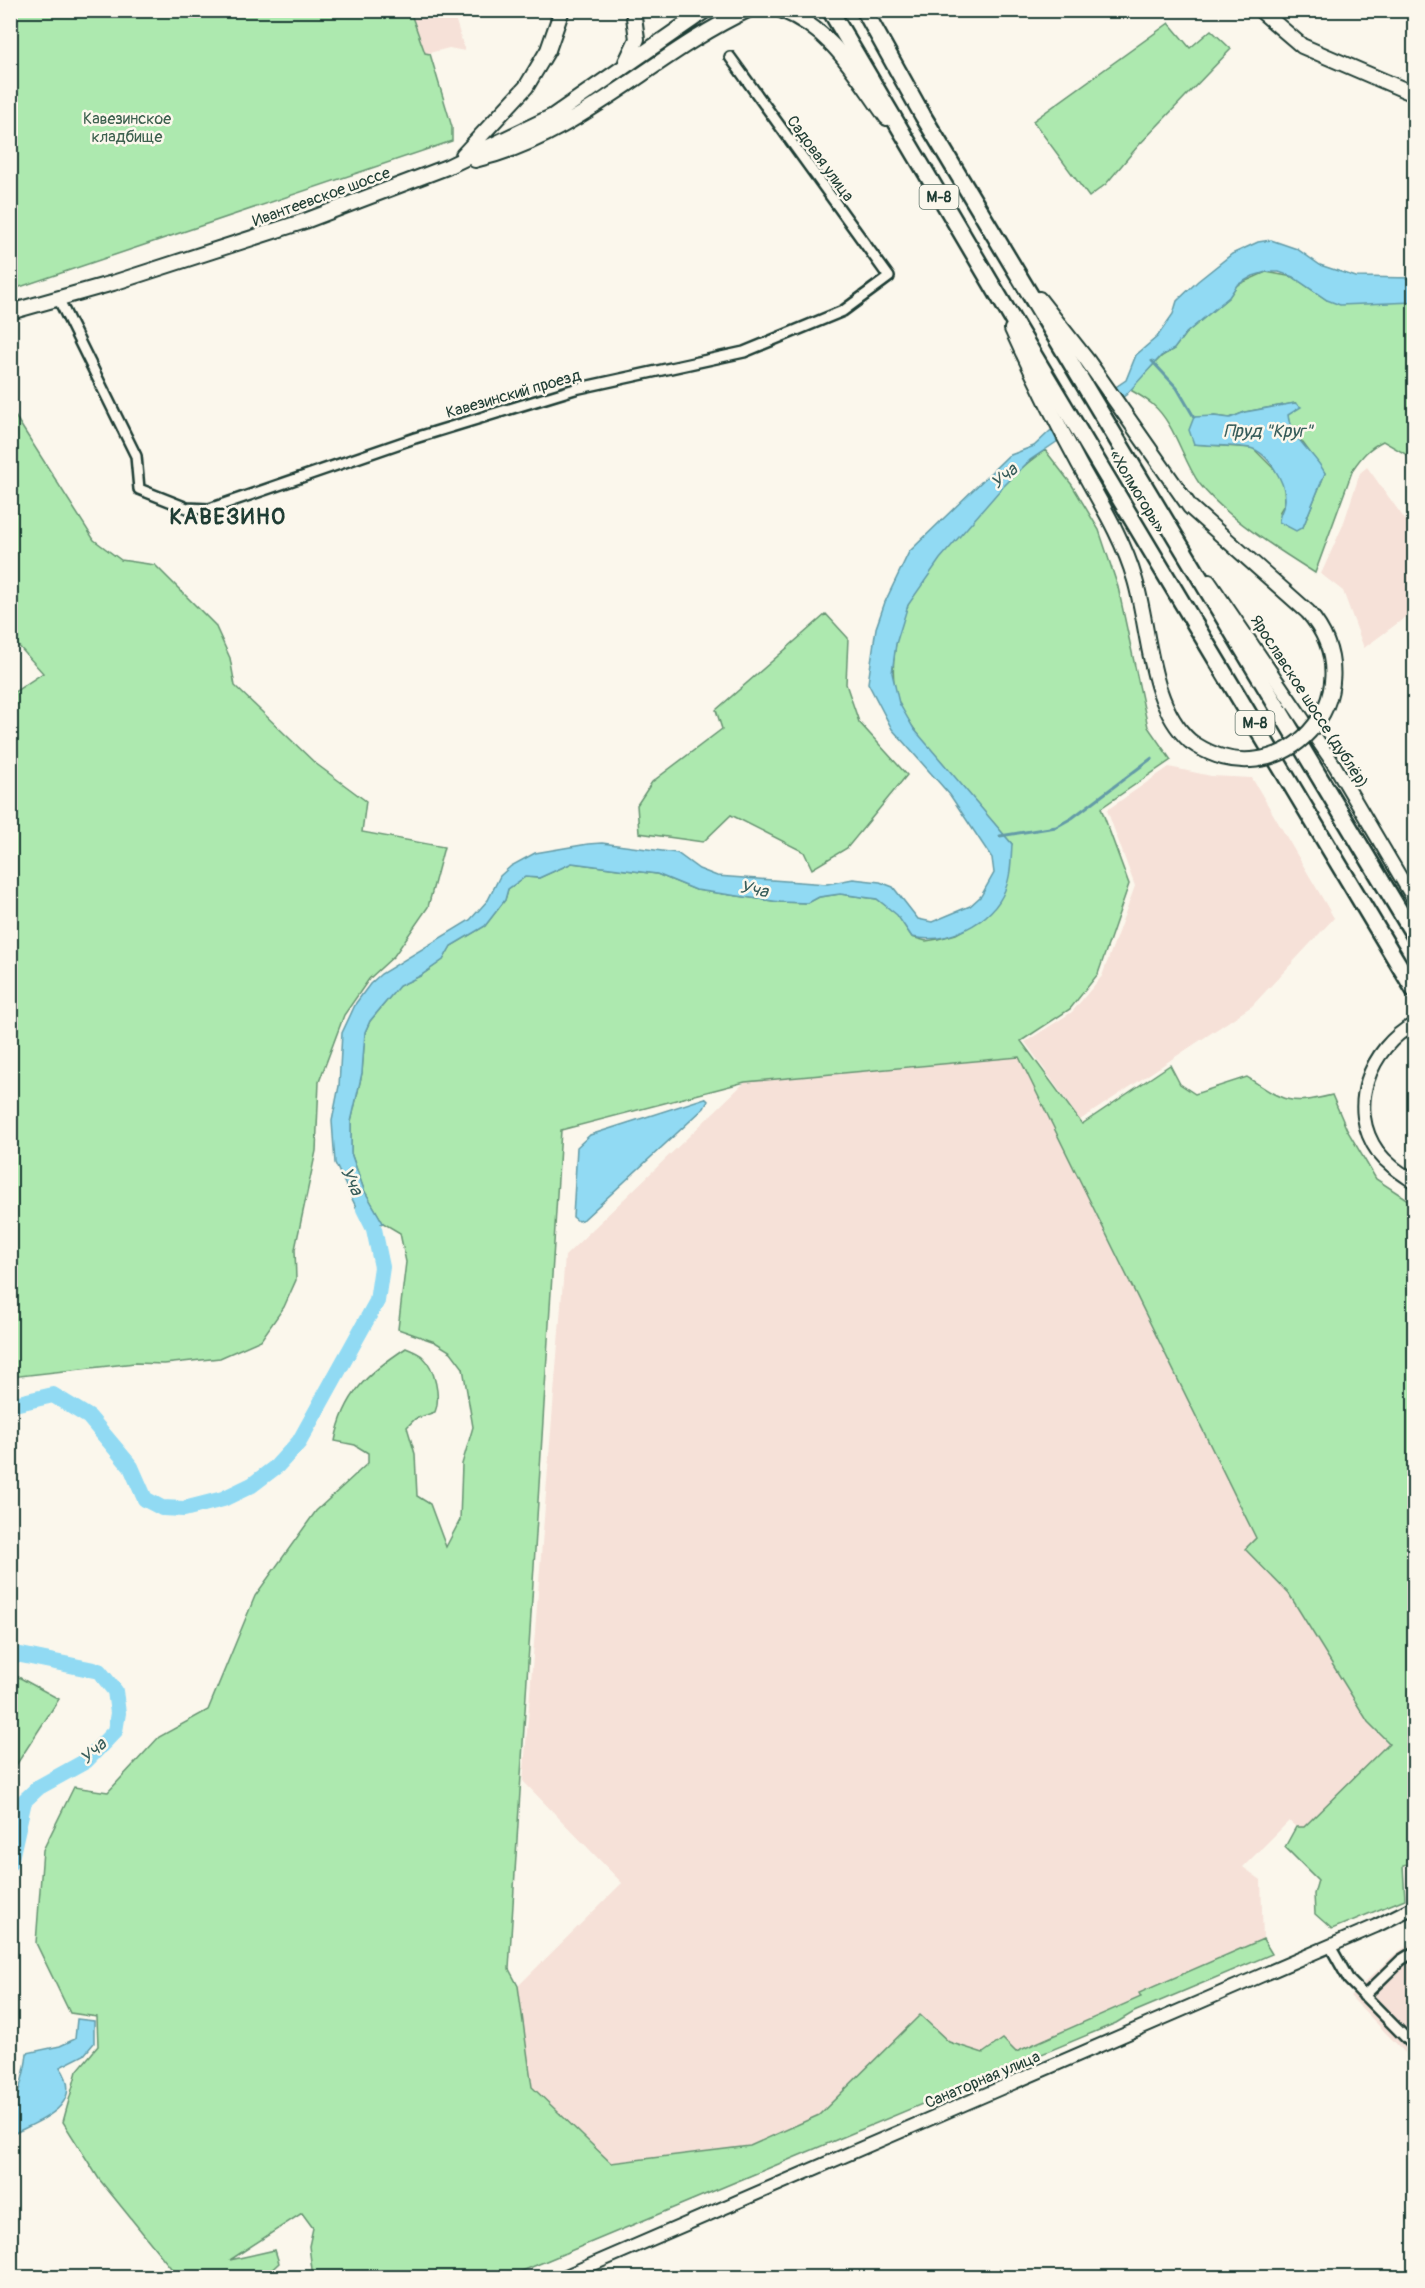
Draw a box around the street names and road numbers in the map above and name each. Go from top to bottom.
street label: Садовая улица [782,112,858,206]
street label: Ивантеевское шоссе [250,163,393,231]
road number: М-8 [920,185,958,209]
street label: Кавезинский проезд [444,365,583,423]
street label: «Холмогоры» [1105,447,1170,536]
street label: Ярославское шоссе (дублёр) [1246,611,1373,792]
road number: М-8 [1236,711,1274,735]
street label: Санаторная улица [922,2047,1043,2113]

